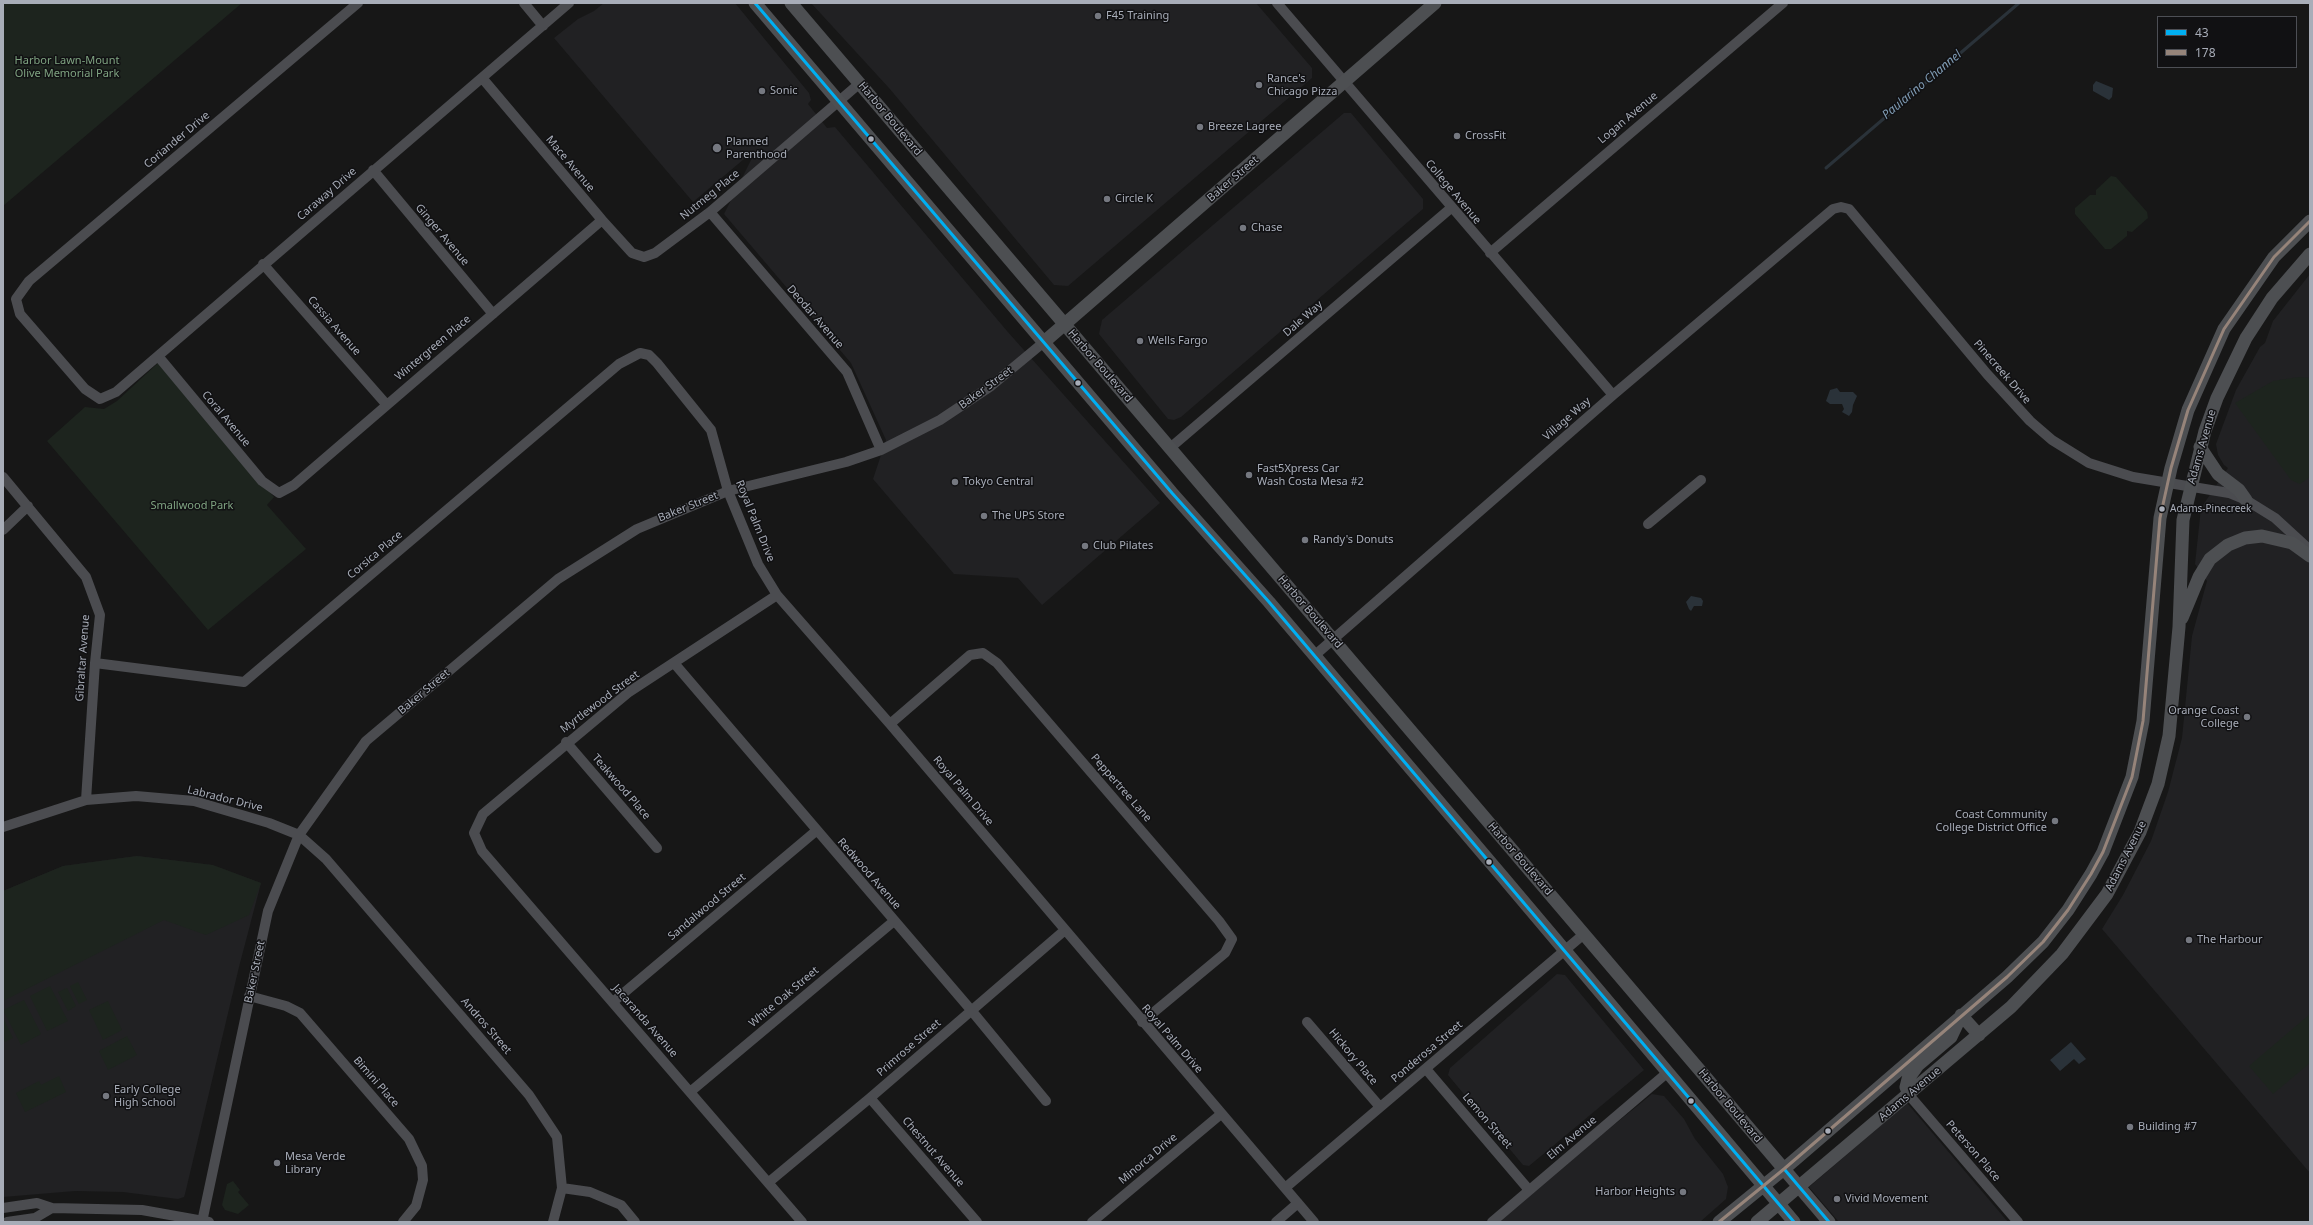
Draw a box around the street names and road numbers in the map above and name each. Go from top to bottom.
street label: Harbor Boulevard [855,80,925,158]
street label: Logan Avenue [1596,89,1660,147]
street label: Coriander Drive [142,109,212,171]
street label: Mace Avenue [543,133,597,195]
street label: Baker Street [1205,153,1261,205]
street label: College Avenue [1422,157,1484,227]
street label: Caraway Drive [295,165,359,223]
street label: Nutmeg Place [678,167,742,223]
street label: Ginger Avenue [412,201,472,269]
street label: Deodar Avenue [784,283,846,351]
street label: Cassia Avenue [305,294,363,358]
street label: Dale Way [1281,298,1325,340]
street label: Wintergreen Place [392,312,474,384]
street label: Harbor Boulevard [1065,327,1135,405]
street label: Pinecreek Drive [1971,337,2033,407]
street label: Baker Street [956,364,1016,412]
street label: Coral Avenue [199,389,253,449]
street label: Village Way [1540,395,1594,443]
street label: Adams Avenue [2185,408,2219,486]
street label: Royal Palm Drive [733,478,777,564]
street label: Baker Street [656,489,720,525]
street label: Corsica Place [345,528,405,582]
street label: Harbor Boulevard [1275,573,1345,651]
street label: Gibraltar Avenue [73,614,93,702]
street label: Baker Street [395,667,453,717]
street label: Myrtlewood Street [558,668,642,736]
street label: Peppertree Lane [1088,751,1154,825]
street label: Teakwood Place [589,752,653,822]
street label: Royal Palm Drive [930,754,996,828]
street label: Labrador Drive [186,783,264,815]
street label: Adams Avenue [2103,819,2149,893]
street label: Harbor Boulevard [1485,820,1555,898]
street label: Redwood Avenue [834,836,904,912]
street label: Sandalwood Street [666,871,748,943]
street label: Baker Street [242,940,268,1004]
street label: White Oak Street [746,964,822,1030]
street label: Jacaranda Avenue [610,982,680,1060]
street label: Andros Street [458,995,514,1057]
street label: Royal Palm Drive [1139,1002,1205,1076]
street label: Primrose Street [874,1017,944,1079]
street label: Ponderosa Street [1389,1018,1465,1086]
street label: Hickory Place [1326,1026,1380,1088]
street label: Bimini Place [350,1054,402,1110]
street label: Adams Avenue [1876,1064,1944,1124]
street label: Harbor Boulevard [1695,1067,1765,1145]
street label: Lemon Street [1459,1091,1515,1151]
street label: Elm Avenue [1545,1113,1599,1163]
street label: Chestnut Avenue [899,1114,967,1190]
street label: Peterson Place [1943,1118,2003,1184]
street label: Minorca Drive [1116,1131,1180,1187]

